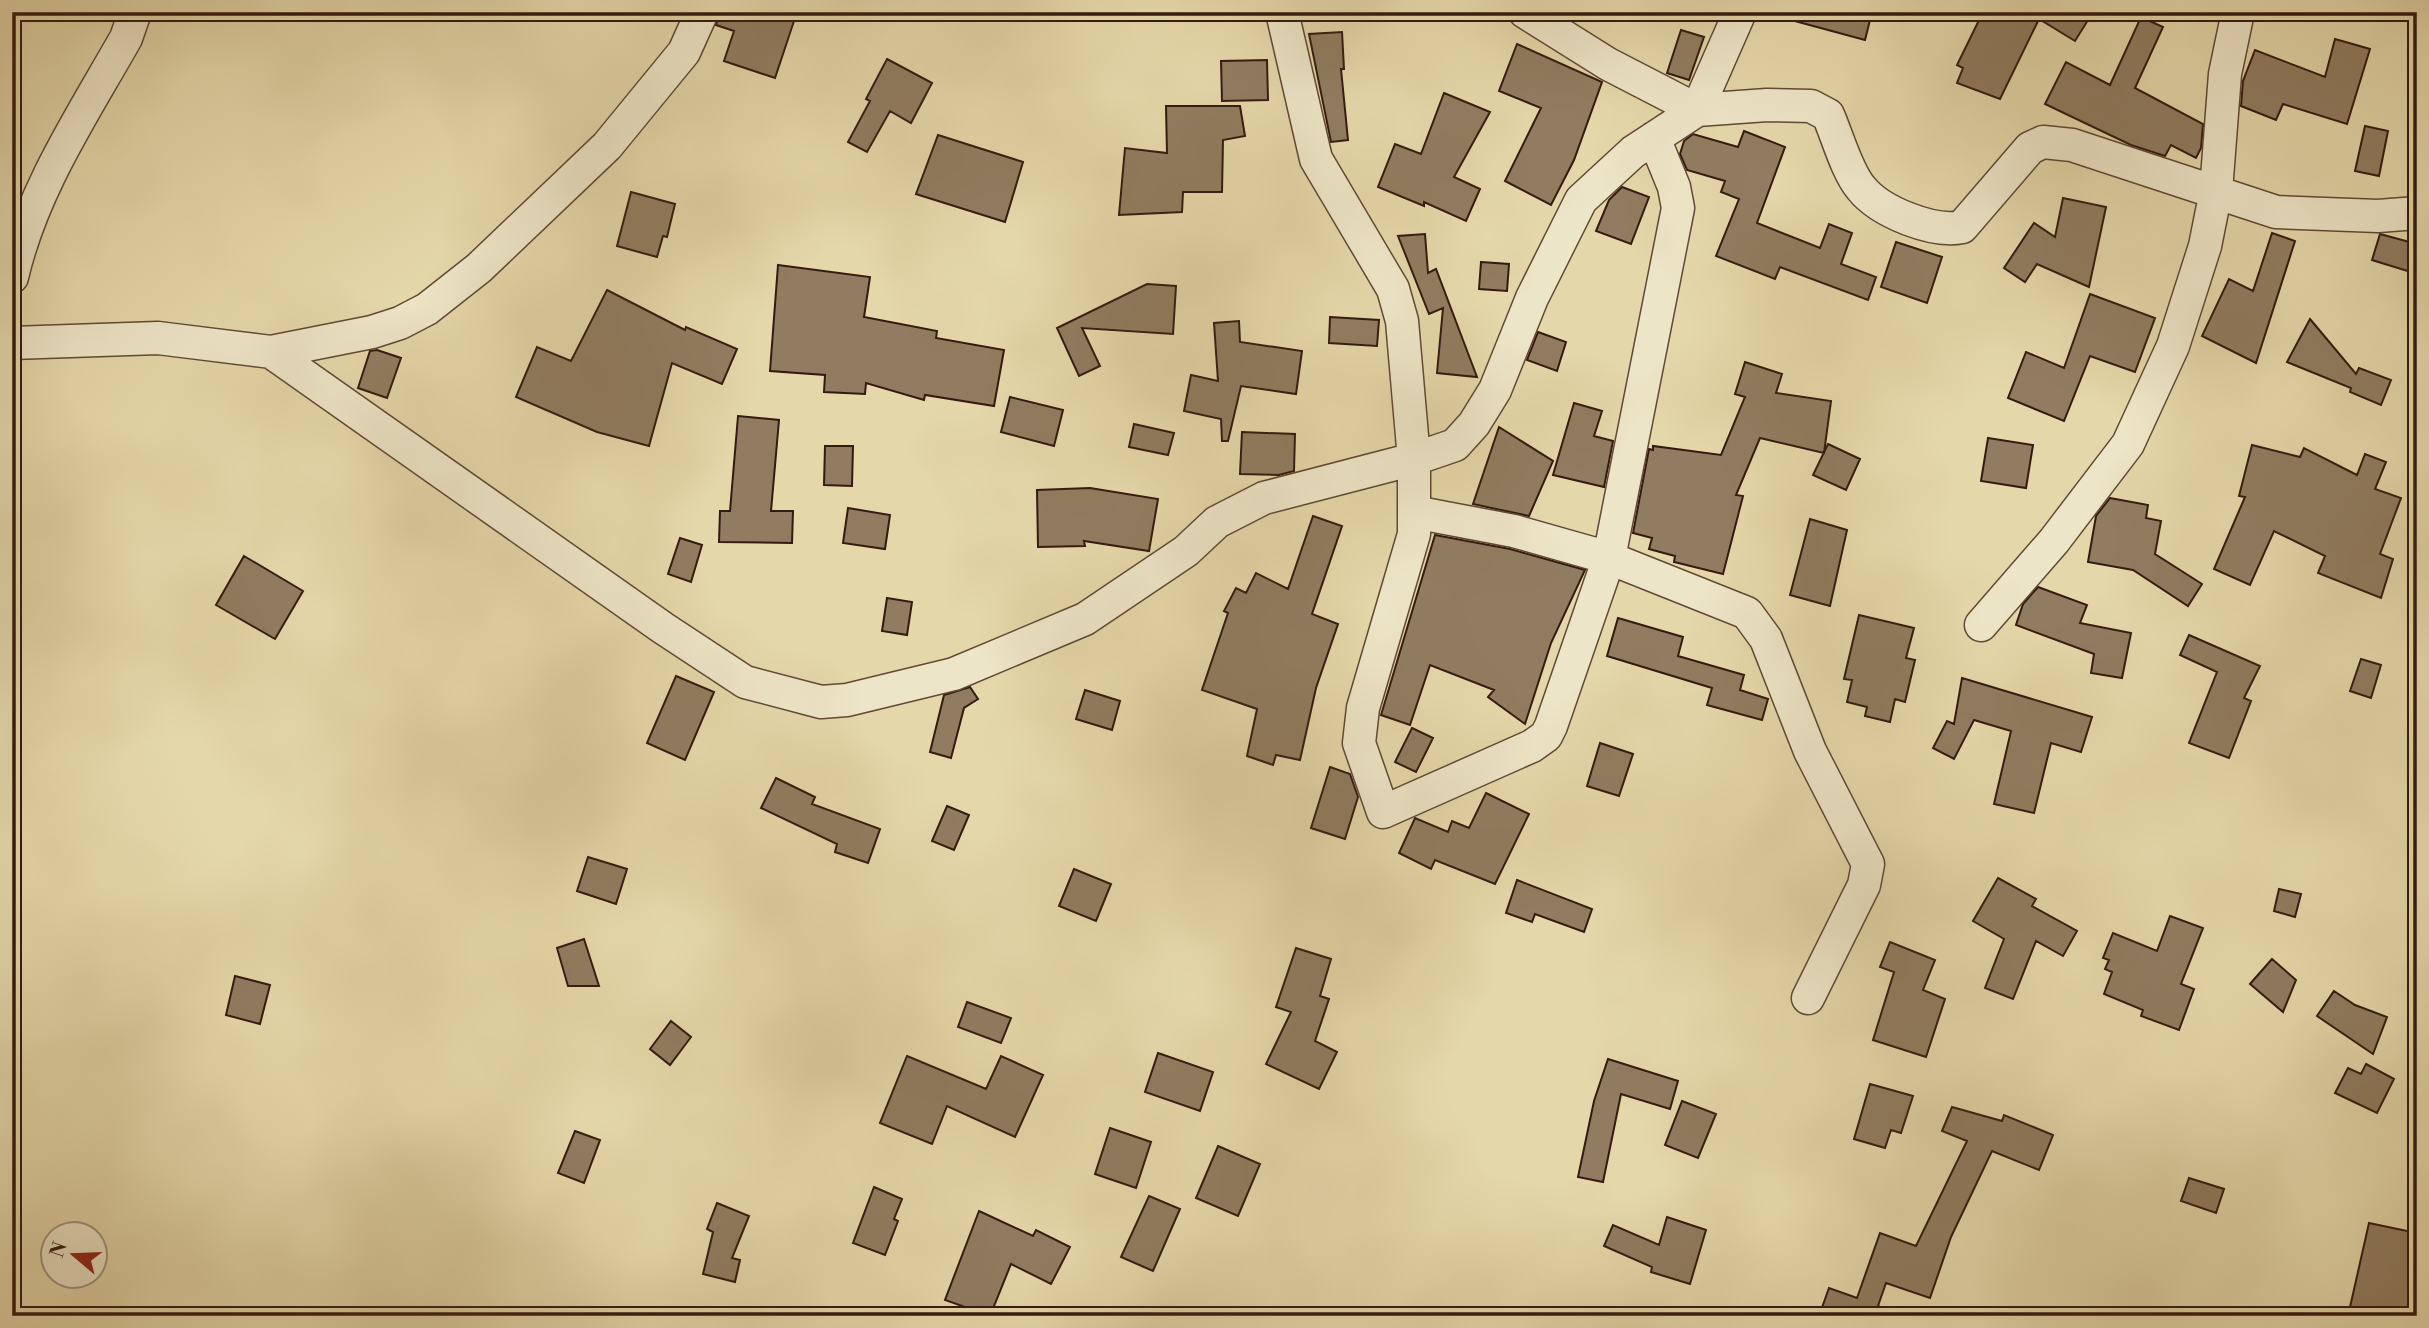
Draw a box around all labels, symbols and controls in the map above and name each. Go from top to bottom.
north arrow [38,1220,108,1290]
text: N [45,1239,73,1261]

